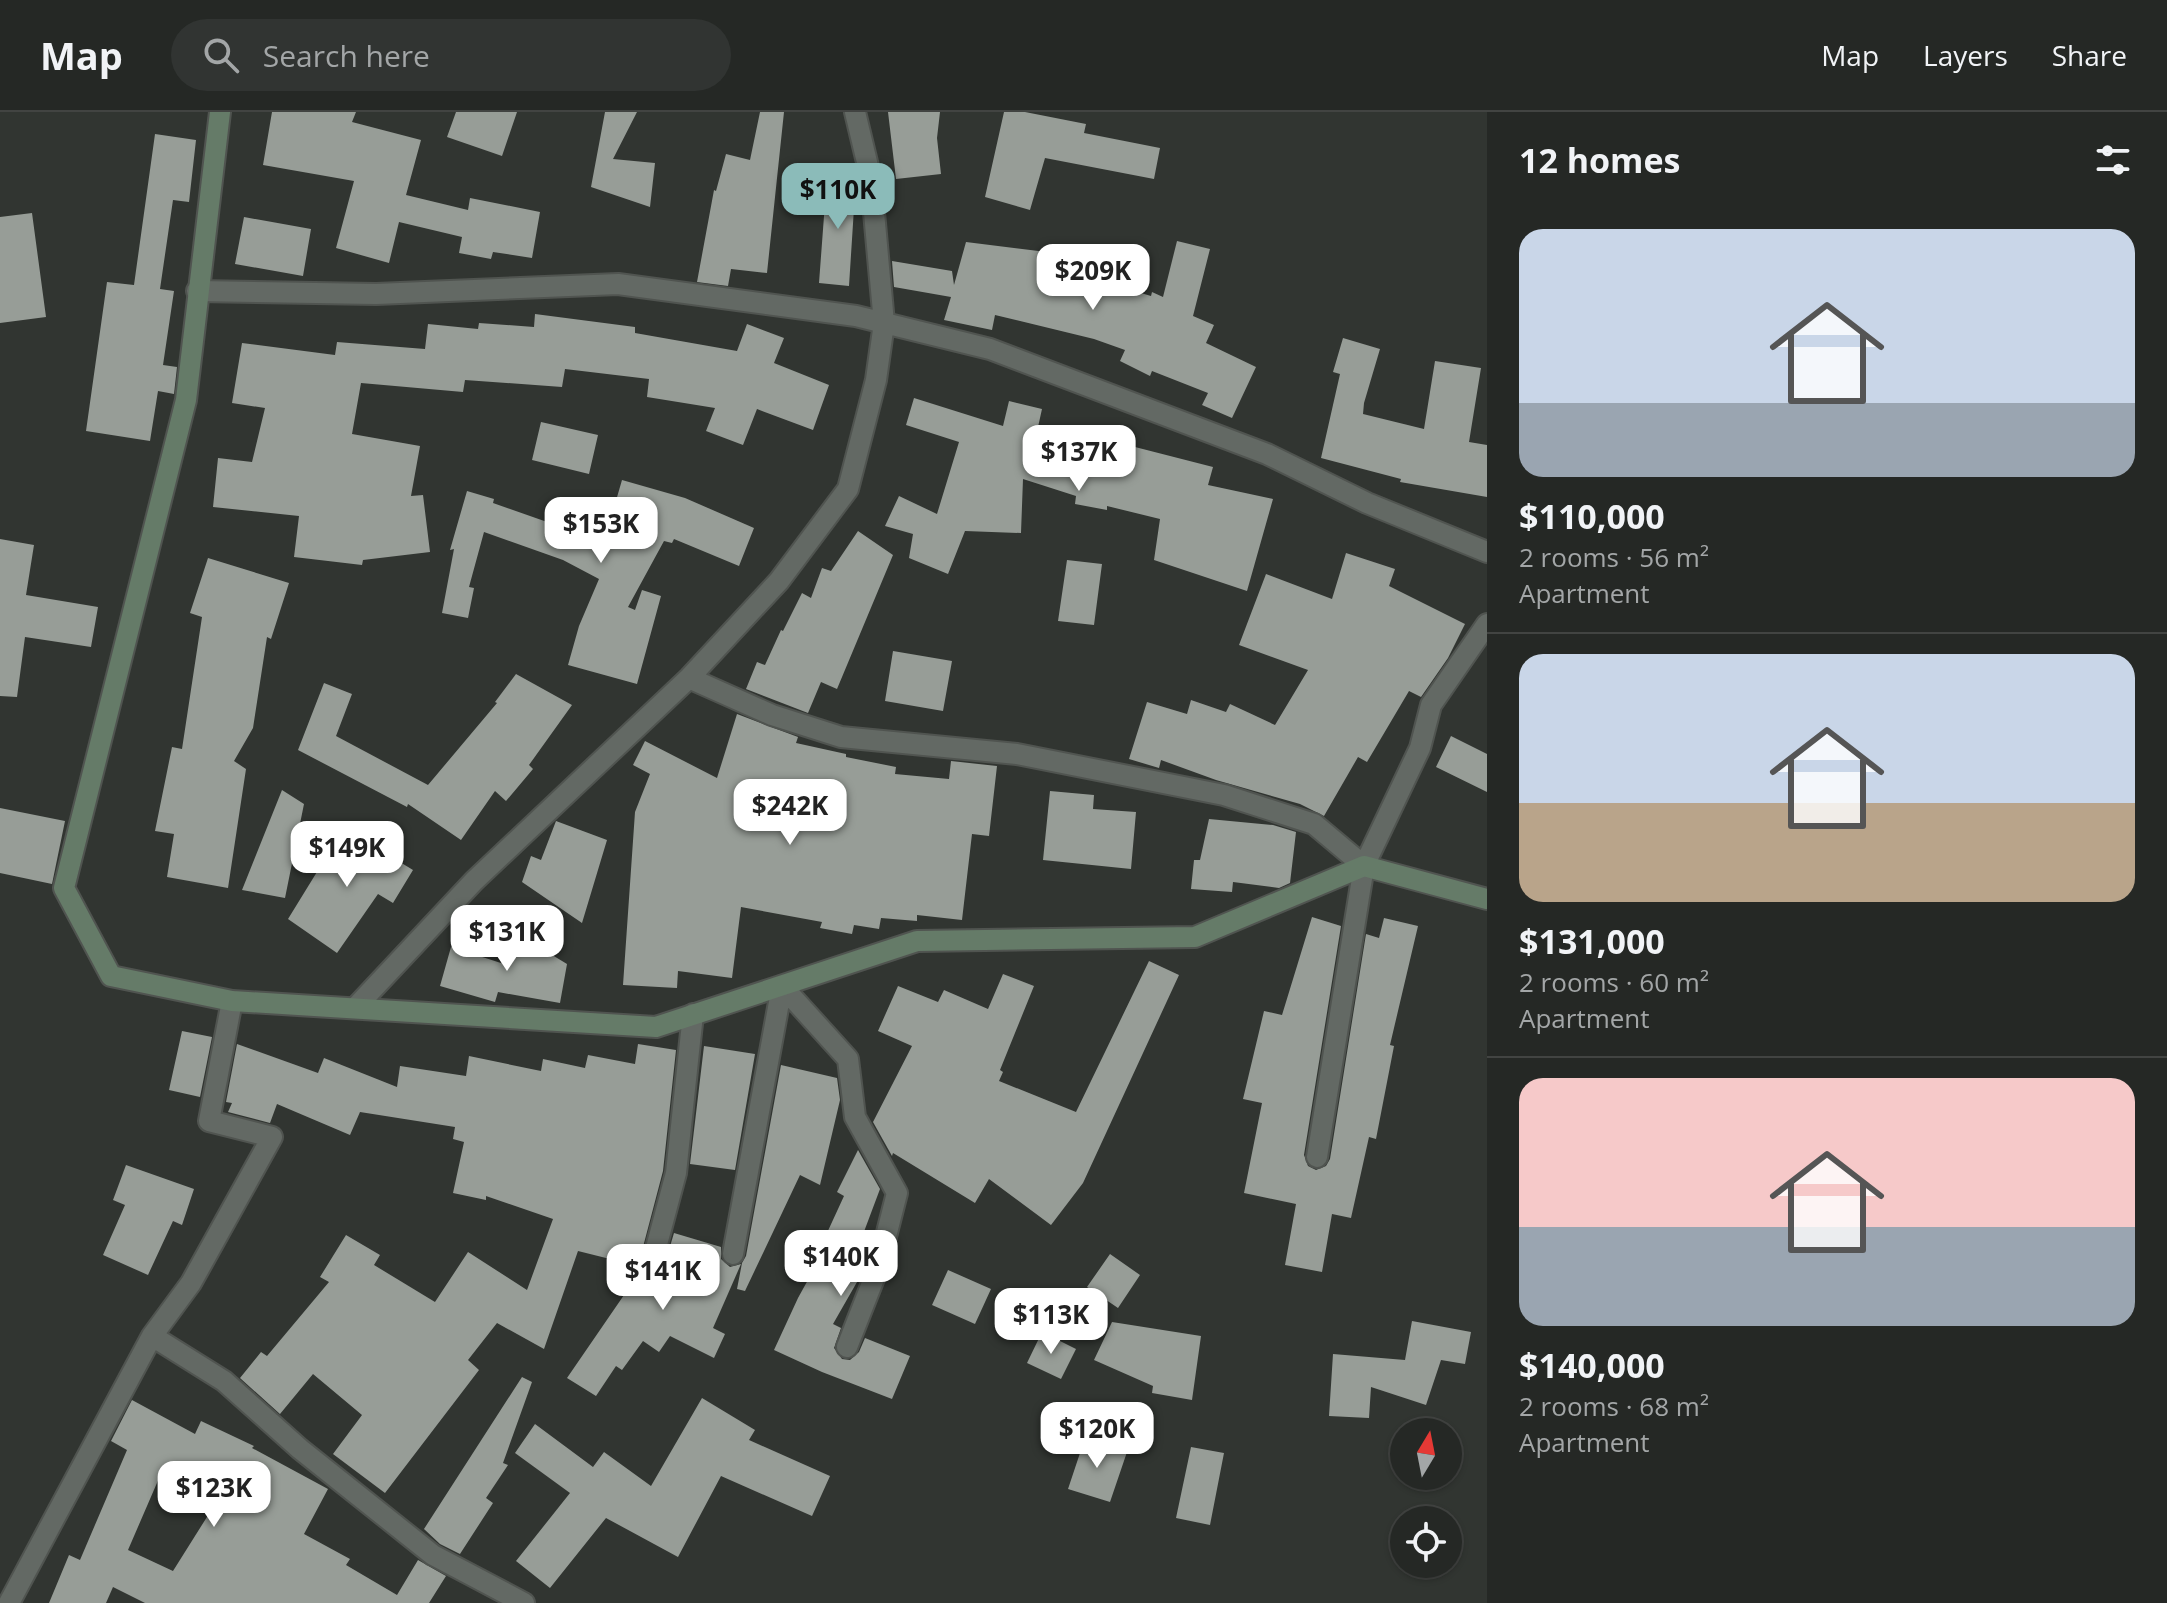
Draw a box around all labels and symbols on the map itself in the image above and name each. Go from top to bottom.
pin: $110K [782,163,894,231]
pin: $209K [1037,244,1149,312]
pin: $137K [1023,425,1135,493]
pin: $153K [545,497,657,565]
pin: $242K [734,779,846,847]
pin: $149K [291,821,403,889]
pin: $131K [451,905,563,973]
pin: $140K [785,1230,897,1298]
pin: $141K [607,1244,719,1312]
pin: $113K [995,1288,1107,1356]
pin: $120K [1041,1402,1153,1470]
north arrow [1390,1418,1462,1490]
pin: $123K [158,1461,270,1529]

